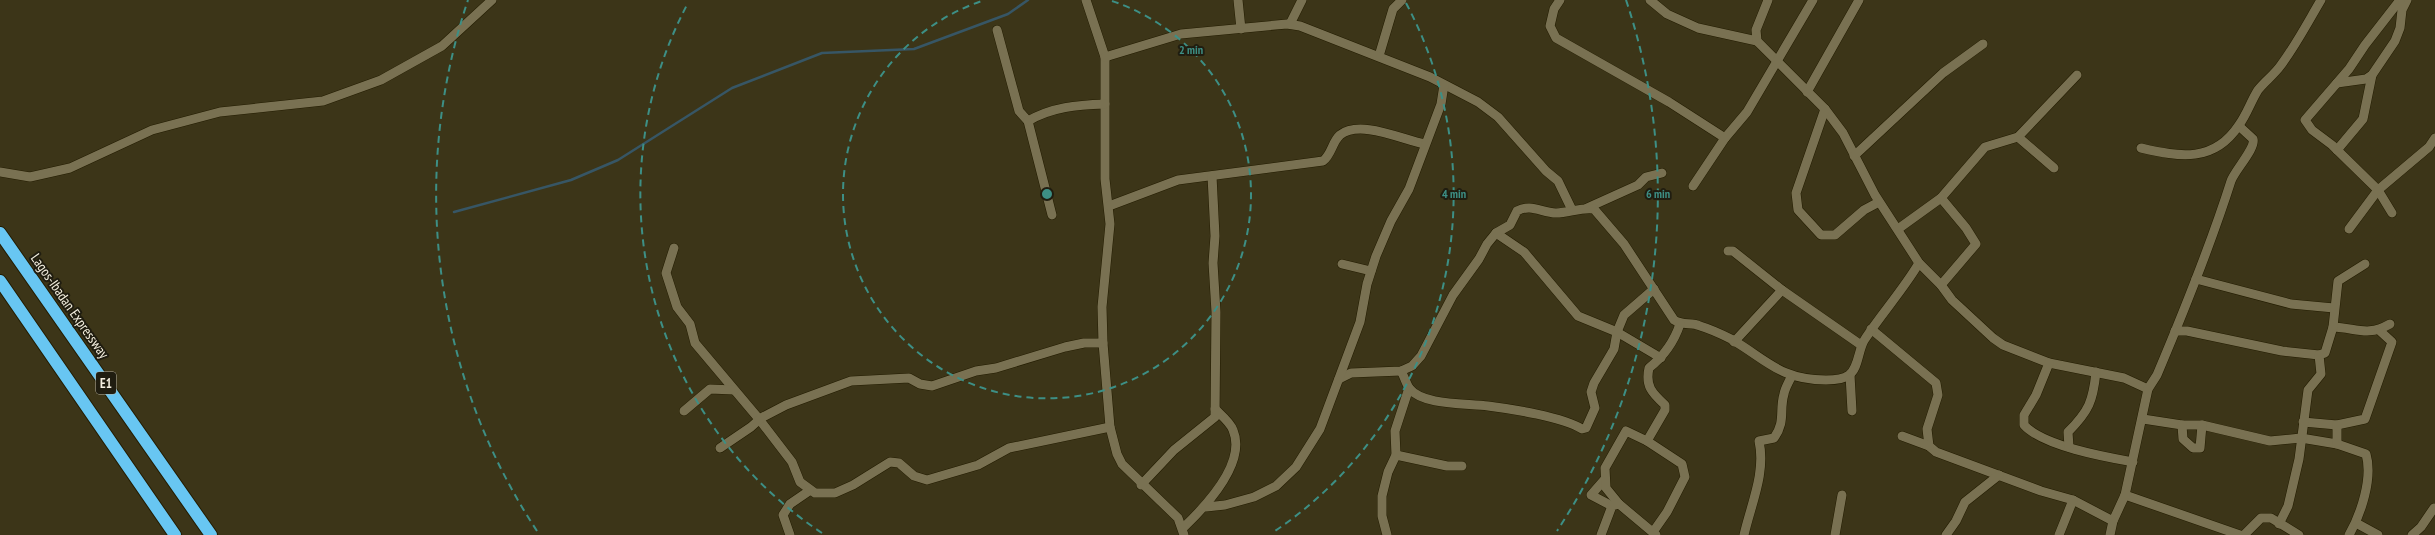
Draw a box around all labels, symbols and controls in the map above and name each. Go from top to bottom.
text: 2 min [1179,42,1203,57]
text: 4 min [1442,186,1466,201]
text: 6 min [1646,186,1670,201]
centre of rings [1040,187,1054,201]
street label: Lagos-Ibadan Expressway [27,250,113,363]
road number: E1 [96,372,116,394]

